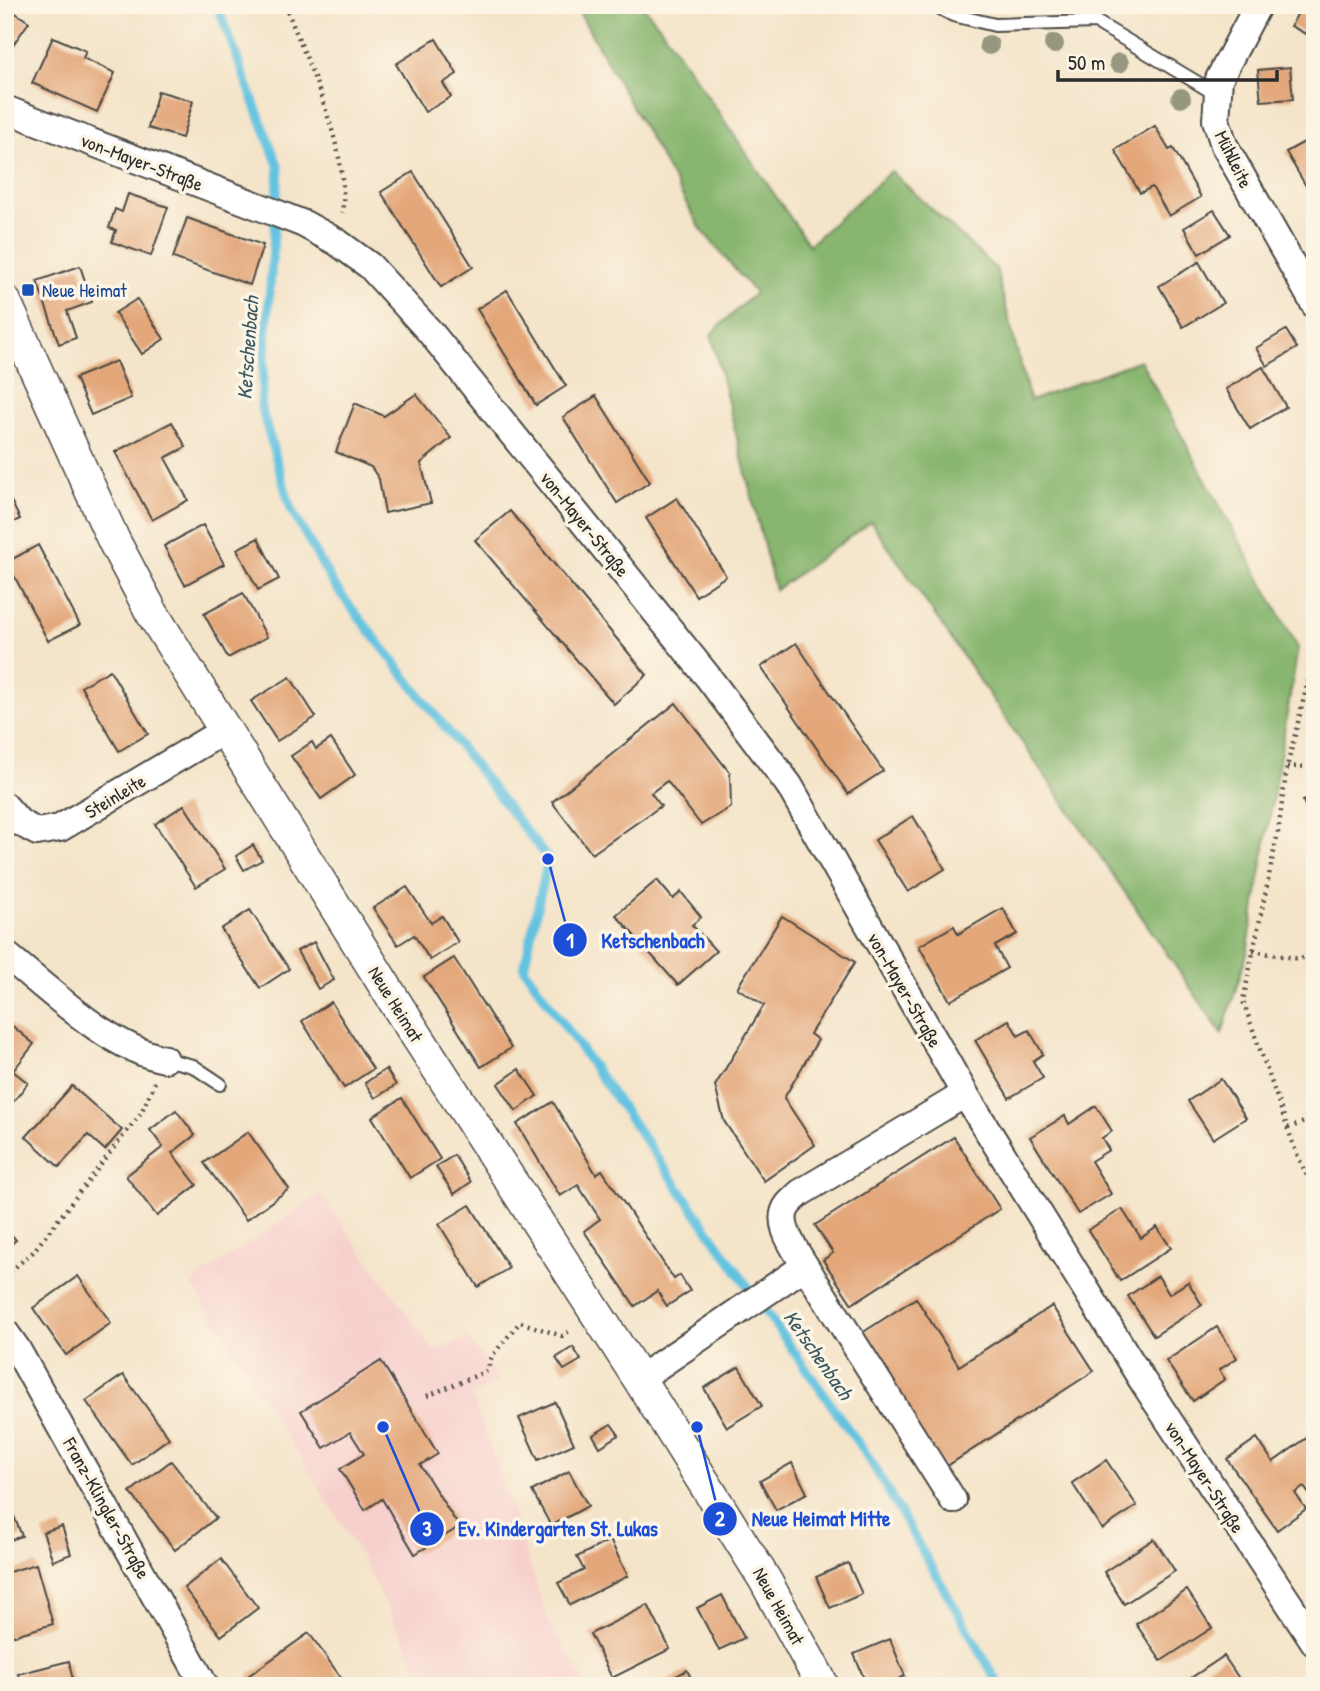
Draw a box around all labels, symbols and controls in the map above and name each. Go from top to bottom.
scale bar [1058,38,1276,82]
text: 50 m [1068,48,1105,77]
street label: Mühlleite [1209,126,1259,192]
street label: von-Mayer-Straße [77,127,207,197]
place label: Neue Heimat [42,277,127,303]
marker: Neue Heimat [20,282,36,298]
water label: Ketschenbach [229,294,266,401]
street label: von-Mayer-Straße [534,466,636,582]
street label: Steinleite [80,767,151,824]
callout: Ketschenbach [552,919,718,961]
text: 1 [566,926,574,955]
text: Ketschenbach [601,926,705,955]
street label: von-Mayer-Straße [862,928,949,1053]
street label: Neue Heimat [362,961,430,1047]
water label: Ketschenbach [777,1304,861,1406]
street label: von-Mayer-Straße [1159,1416,1251,1538]
street label: Franz-Klingler-Straße [57,1432,157,1584]
callout: Neue Heimat Mitte [703,1498,904,1540]
text: 2 [715,1504,725,1533]
text: Neue Heimat Mitte [752,1504,891,1533]
callout: Ev. Kindergarten St. Lukas [410,1508,672,1550]
text: 3 [422,1514,432,1543]
text: Ev. Kindergarten St. Lukas [458,1514,658,1544]
street label: Neue Heimat [747,1563,811,1650]

